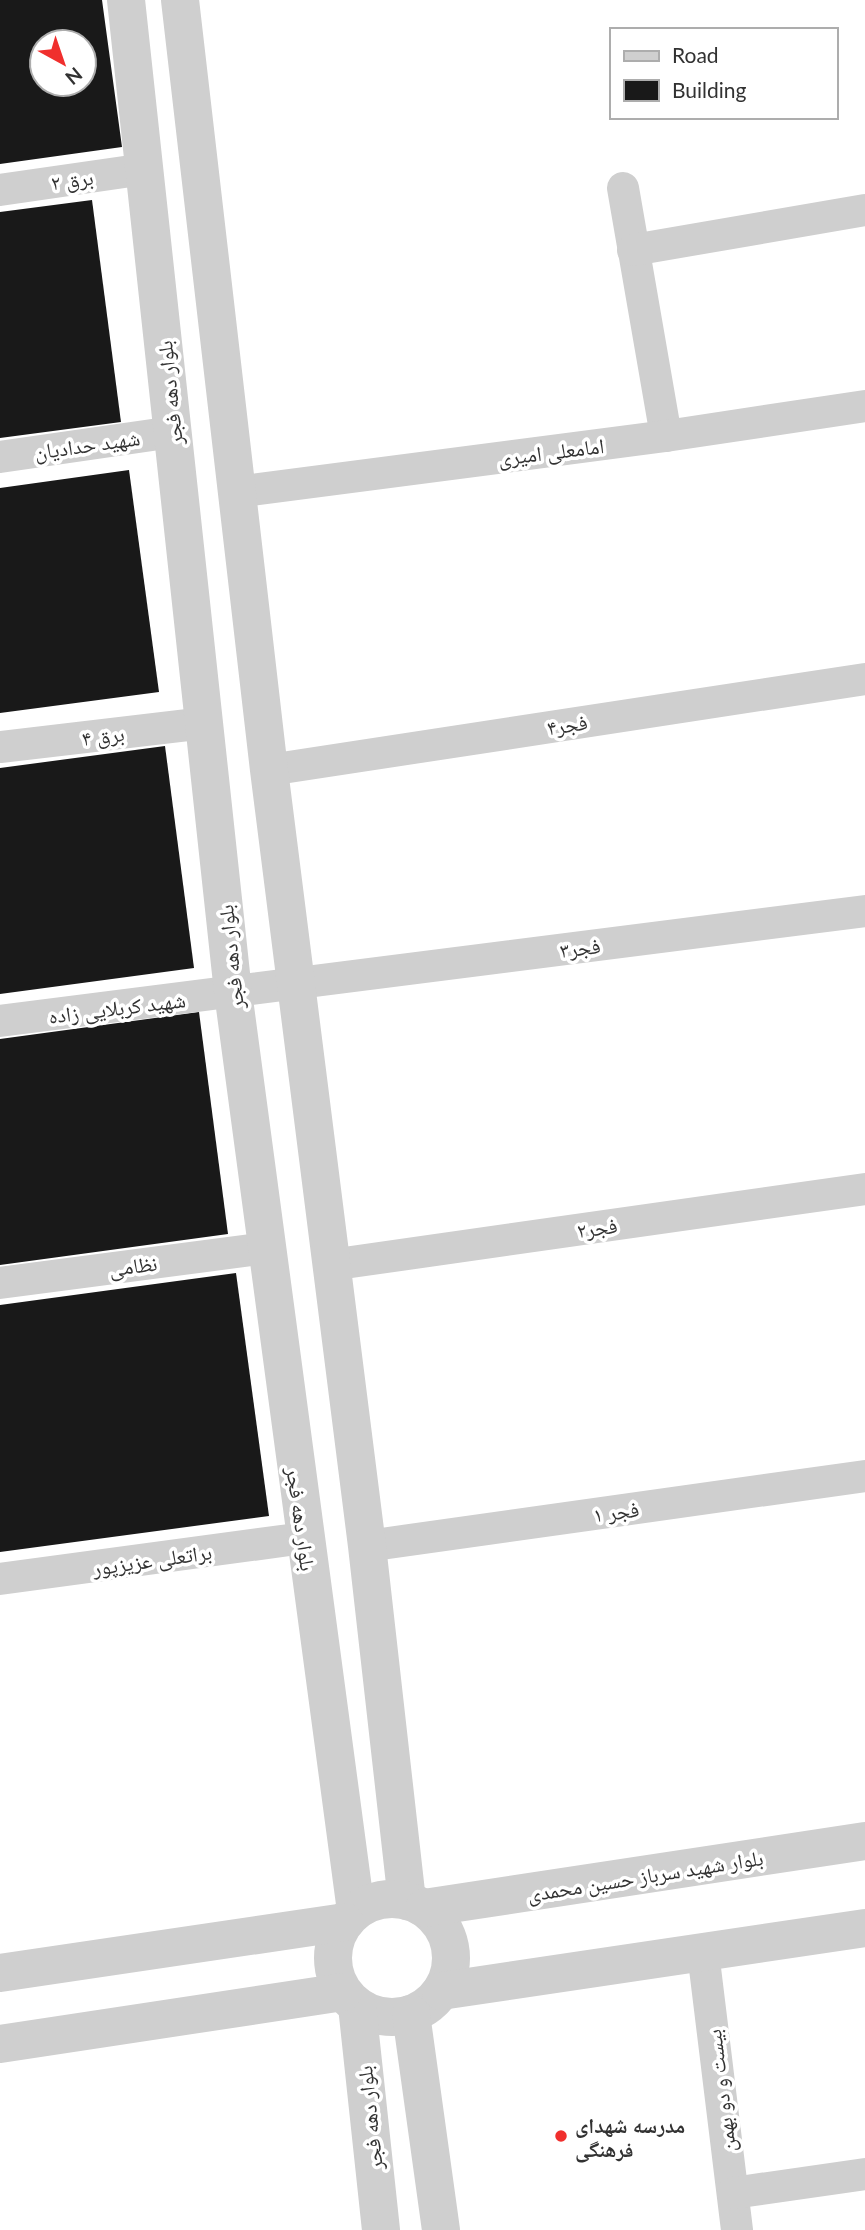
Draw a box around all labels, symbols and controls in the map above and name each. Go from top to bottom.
north arrow [28,28,98,98]
legend [610,28,837,119]
text: Road [672,42,719,67]
text: N [61,63,87,90]
text: Building [672,77,747,102]
street label: برق ۲ [49,164,95,196]
street label: بلوار دهه فجر [151,340,188,447]
street label: شهید حدادیان [33,424,142,465]
street label: امامعلی امیری [497,432,606,472]
street label: فجر۴ [545,708,589,740]
street label: برق ۴ [80,720,126,752]
street label: بلوار دهه فجر [212,904,249,1011]
street label: فجر۳ [558,932,602,962]
street label: شهید کربلایی زاده [47,986,187,1030]
street label: فجر۲ [575,1212,619,1242]
street label: نظامی [108,1250,159,1282]
street label: بلوار دهه فجر [282,1464,322,1573]
street label: فجر ۱ [591,1495,641,1527]
street label: براتعلی عزیزپور [90,1538,213,1582]
street label: بلوار شهید سرباز حسین محمدی [525,1844,765,1908]
street label: بیست و دو بهمن [700,2028,742,2154]
street label: بلوار دهه فجر [351,2065,388,2172]
place label: مدرسه شهدای فرهنگی [575,2112,685,2163]
marker: مدرسه شهدای فرهنگی [553,2128,569,2144]

